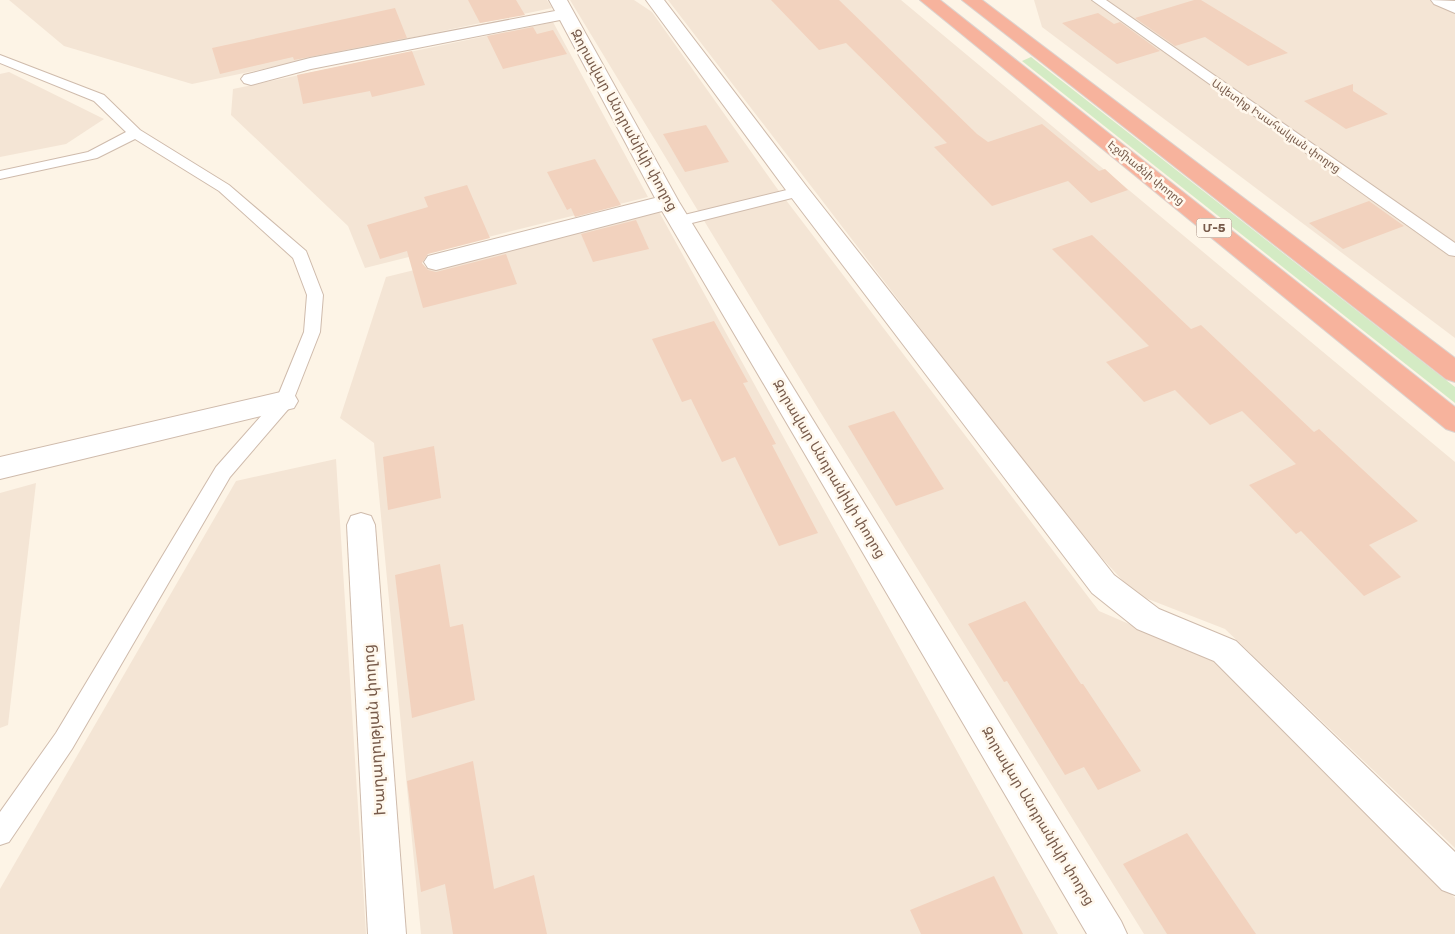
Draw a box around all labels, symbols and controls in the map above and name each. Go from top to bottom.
street label: Զորավար Անդրանիկի փողոց [567,26,681,214]
street label: Ավետիք Իսահակյան փողոց [1209,76,1343,176]
street label: Էջմիածնի փողոց [1105,138,1187,208]
road number: Մ-5 [1196,218,1232,238]
street label: Զորավար Անդրանիկի փողոց [769,377,889,561]
street label: Խաղաղության փողոց [359,644,389,816]
street label: Զորավար Անդրանիկի փողոց [978,724,1098,908]

